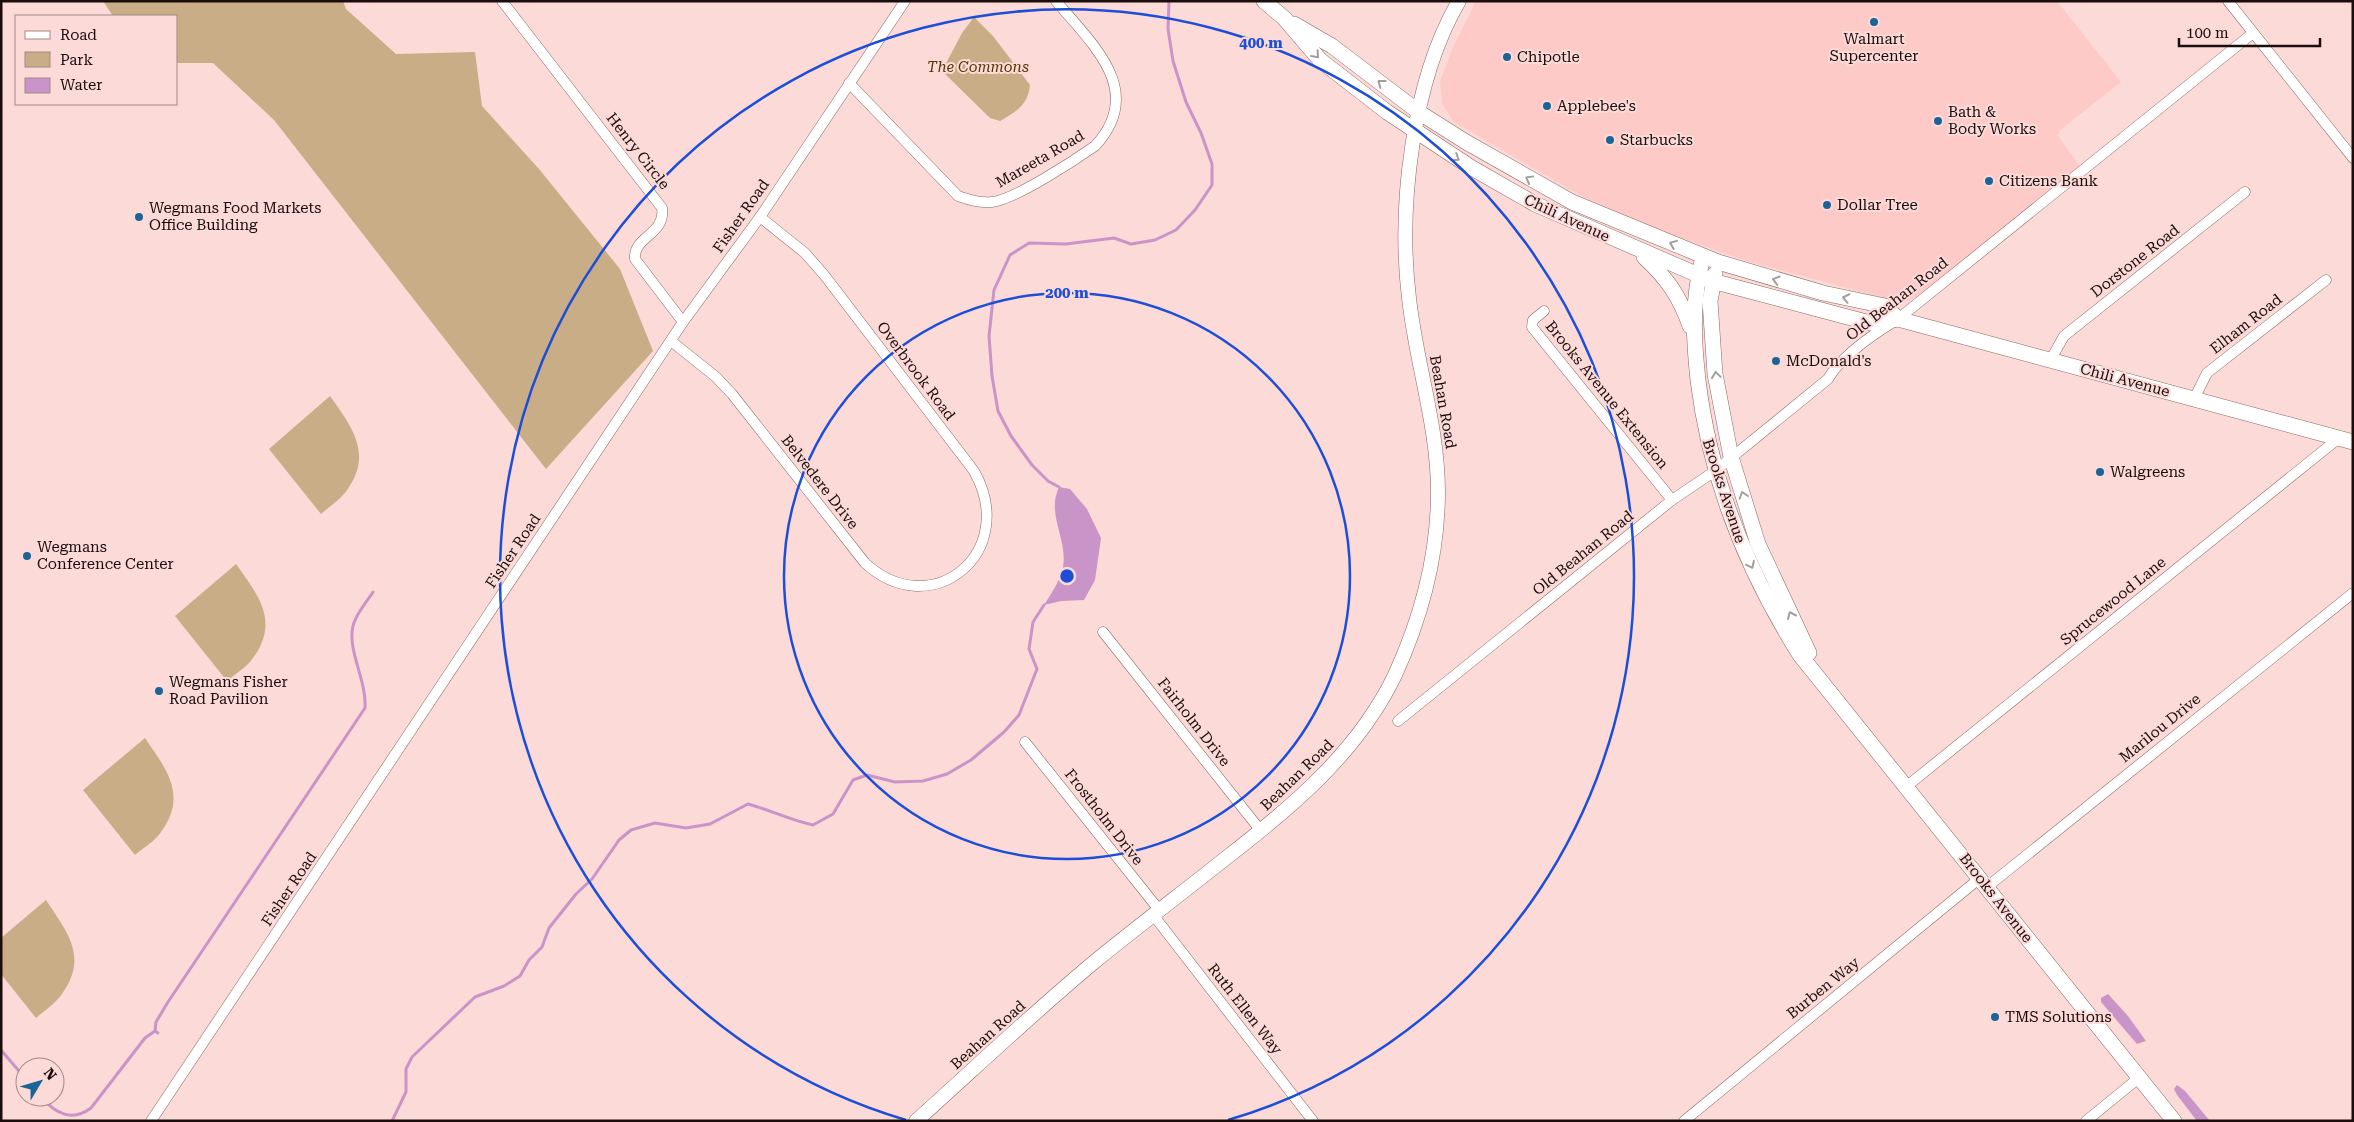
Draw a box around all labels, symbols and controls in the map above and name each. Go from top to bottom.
legend [15,15,178,105]
scale bar [2179,15,2320,47]
marker: Walmart Supercenter [1868,16,1880,28]
text: 100 m [2186,24,2229,42]
text: Road [60,26,97,44]
place label: Walmart Supercenter [1830,30,1918,65]
text: 400 m [1239,34,1283,52]
place label: Chipotle [1517,48,1580,66]
one-way arrow [1310,50,1319,59]
text: Park [60,51,94,69]
marker: Chipotle [1501,51,1513,63]
park label: The Commons [927,58,1029,76]
text: Water [60,76,102,94]
one-way arrow [1378,81,1387,89]
place label: Applebee's [1557,97,1636,115]
marker: Applebee's [1541,100,1553,112]
place label: Bath & Body Works [1948,103,2036,138]
street label: Henry Circle [602,109,674,193]
marker: Bath & Body Works [1932,115,1944,127]
street label: Mareeta Road [993,126,1088,192]
place label: Starbucks [1620,131,1693,149]
marker: Starbucks [1604,134,1616,146]
one-way arrow [1451,151,1460,161]
place label: Citizens Bank [1999,172,2098,190]
street label: Fisher Road [709,175,773,256]
one-way arrow [1526,175,1535,185]
marker: Citizens Bank [1983,175,1995,187]
street label: Chili Avenue [1521,190,1613,246]
place label: Dollar Tree [1837,196,1918,214]
place label: Wegmans Food Markets Office Building [149,199,321,234]
marker: Dollar Tree [1821,199,1833,211]
marker: Wegmans Food Markets Office Building [133,211,145,223]
street label: Dorstone Road [2087,221,2183,301]
one-way arrow [1669,240,1678,251]
street label: Old Beahan Road [1842,253,1952,344]
one-way arrow [1773,275,1781,285]
text: 200 m [1045,284,1089,302]
street label: Elham Road [2206,290,2286,358]
one-way arrow [1842,293,1851,303]
street label: Brooks Avenue Extension [1542,317,1672,473]
street label: Overbrook Road [873,318,959,424]
place label: McDonald's [1786,352,1872,370]
street label: Beahan Road [1426,354,1460,450]
marker: McDonald's [1770,355,1782,367]
street label: Chili Avenue [2078,359,2172,401]
one-way arrow [1711,370,1722,378]
street label: Belvedere Drive [778,431,862,533]
street label: Brooks Avenue [1699,437,1749,545]
place label: Walgreens [2110,463,2185,481]
marker: Walgreens [2094,466,2106,478]
one-way arrow [1738,492,1748,500]
street label: Old Beahan Road [1529,507,1637,599]
street label: Fisher Road [482,510,545,592]
place label: Wegmans Conference Center [37,538,174,573]
marker: Wegmans Conference Center [21,550,33,562]
street label: Sprucewood Lane [2057,553,2169,649]
one-way arrow [1745,560,1755,569]
centre of rings [1058,567,1076,585]
one-way arrow [1787,611,1797,620]
place label: Wegmans Fisher Road Pavilion [169,673,288,708]
street label: Fairholm Drive [1154,674,1234,770]
marker: Wegmans Fisher Road Pavilion [153,685,165,697]
street label: Marilou Drive [2116,690,2204,766]
street label: Beahan Road [1257,735,1338,814]
street label: Frostholm Drive [1061,765,1147,869]
street label: Fisher Road [258,848,321,930]
street label: Brooks Avenue [1955,850,2037,946]
street label: Burben Way [1783,953,1863,1023]
street label: Ruth Ellen Way [1204,960,1286,1058]
street label: Beahan Road [947,996,1029,1073]
place label: TMS Solutions [2005,1008,2112,1026]
marker: TMS Solutions [1989,1011,2001,1023]
north arrow [15,1057,65,1107]
text: N [41,1065,60,1083]

